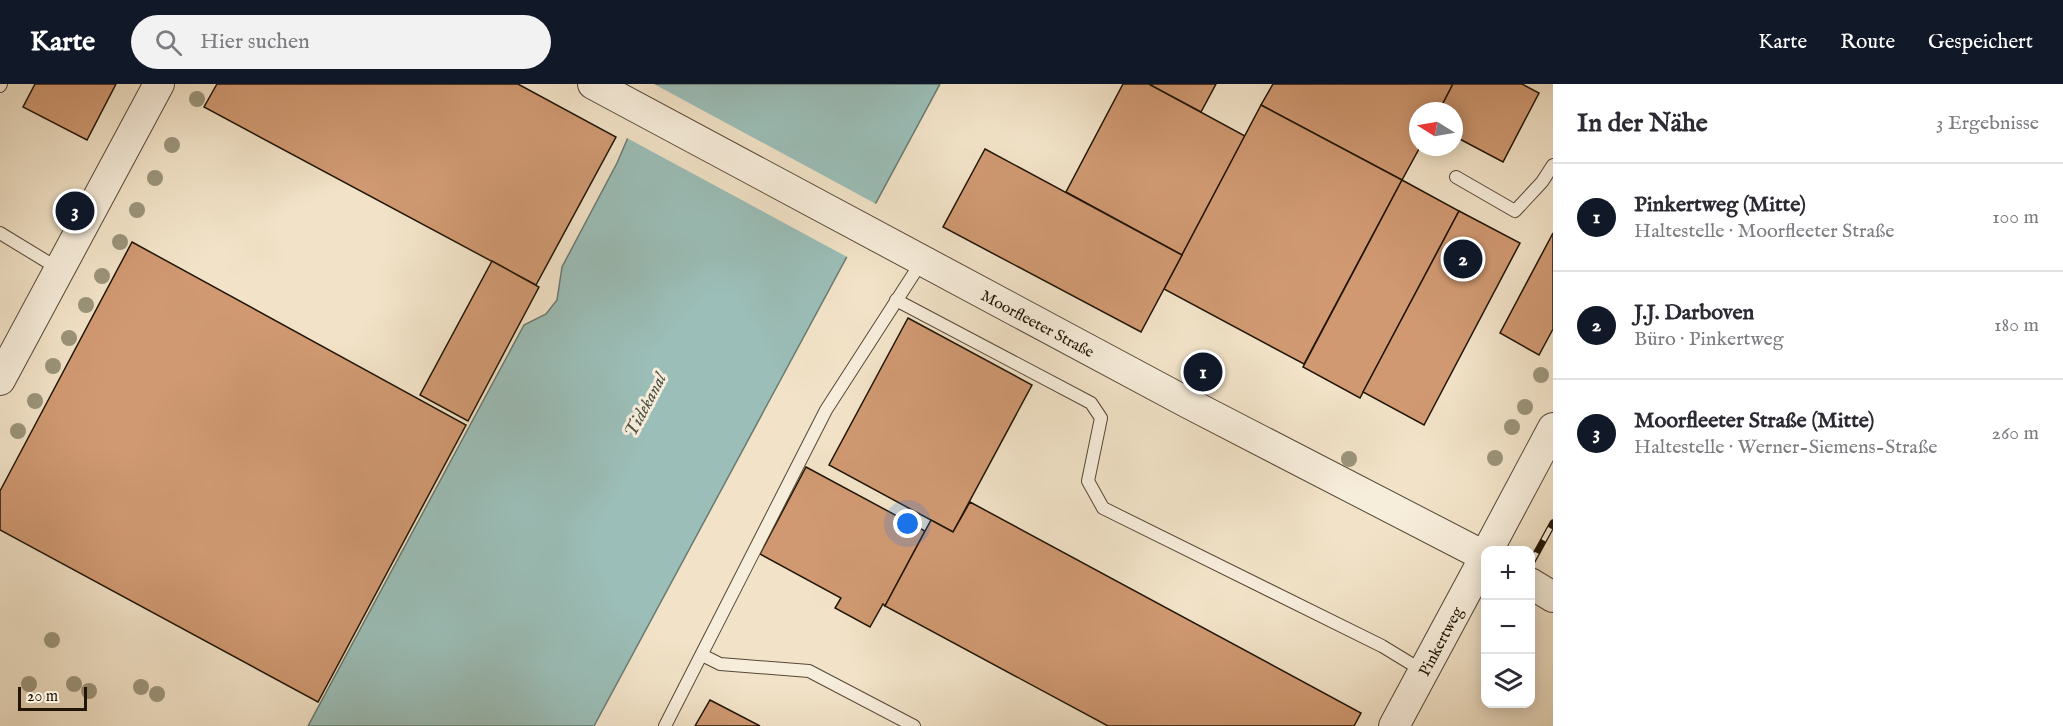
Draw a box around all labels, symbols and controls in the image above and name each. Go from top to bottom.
search box [131,15,551,69]
text: Karte [30,25,95,60]
icon: search [152,26,185,59]
text: Hier suchen [200,28,310,56]
text: Karte [1758,29,1807,56]
text: Route [1840,29,1895,56]
text: Gespeichert [1928,29,2033,56]
north arrow [1409,102,1463,156]
text: In der Nähe [1577,107,1708,140]
text: 3 Ergebnisse [1936,111,2039,136]
pin: 3 [56,188,94,234]
text: Pinkertweg (Mitte) [1634,191,1806,219]
text: 1 [1593,205,1600,230]
text: 100 m [1992,205,2039,230]
text: Haltestelle · Moorfleeter Straße [1634,219,1895,244]
pin: 2 [1444,236,1482,282]
street label: Moorfleeter Straße [977,286,1097,363]
text: J.J. Darboven [1634,299,1754,327]
text: 2 [1592,313,1601,338]
text: 180 m [1994,313,2039,338]
text: Büro · Pinkertweg [1634,327,1784,352]
pin: 1 [1184,350,1222,394]
water label: Tidekanal [620,368,674,442]
text: Moorfleeter Straße (Mitte) [1634,407,1874,435]
text: 3 [1593,421,1600,446]
text: 260 m [1992,421,2039,446]
text: Haltestelle · Werner-Siemens-Straße [1634,435,1938,460]
your location [893,509,922,538]
map controls [1481,546,1535,708]
button: + [1481,546,1535,600]
button: − [1481,600,1535,654]
street label: Pinkertweg [1415,604,1469,680]
button: layers [1481,654,1535,708]
scale bar [18,684,87,712]
text: 20 m [27,687,58,707]

